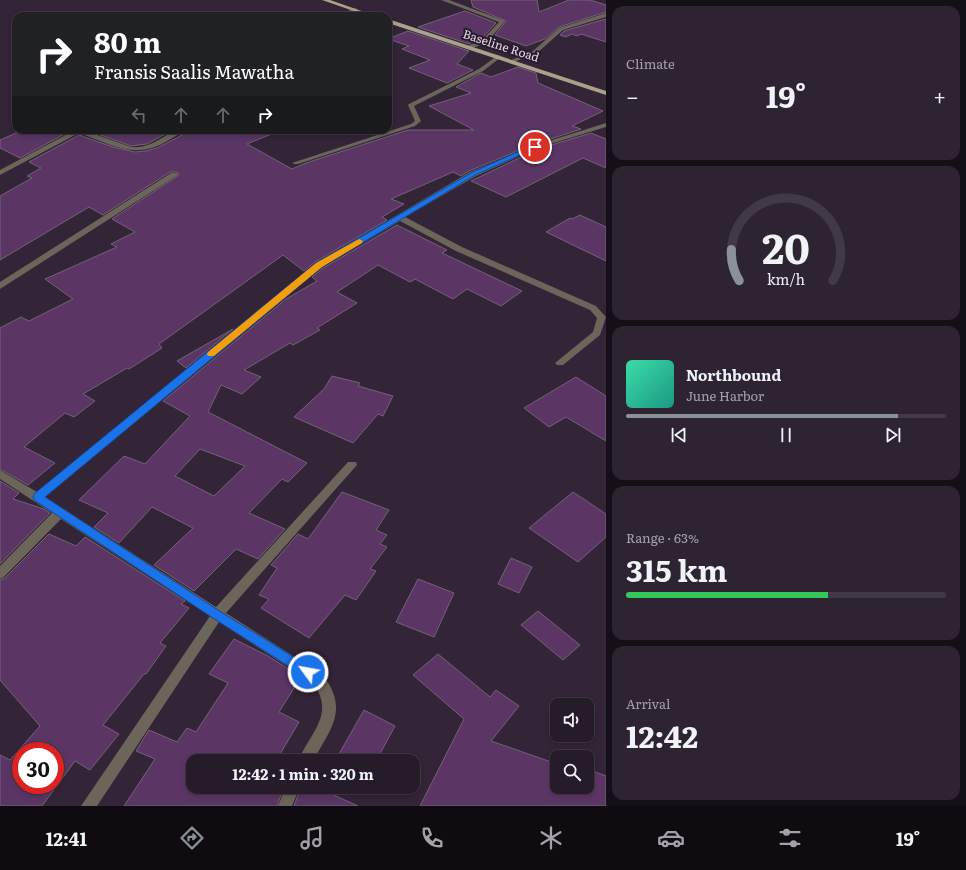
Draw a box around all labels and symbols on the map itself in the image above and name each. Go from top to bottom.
street label: Baseline Road [461,24,542,66]
pin [518,130,552,164]
position arrow [287,651,329,693]
speed limit sign: 30 [12,742,64,794]

